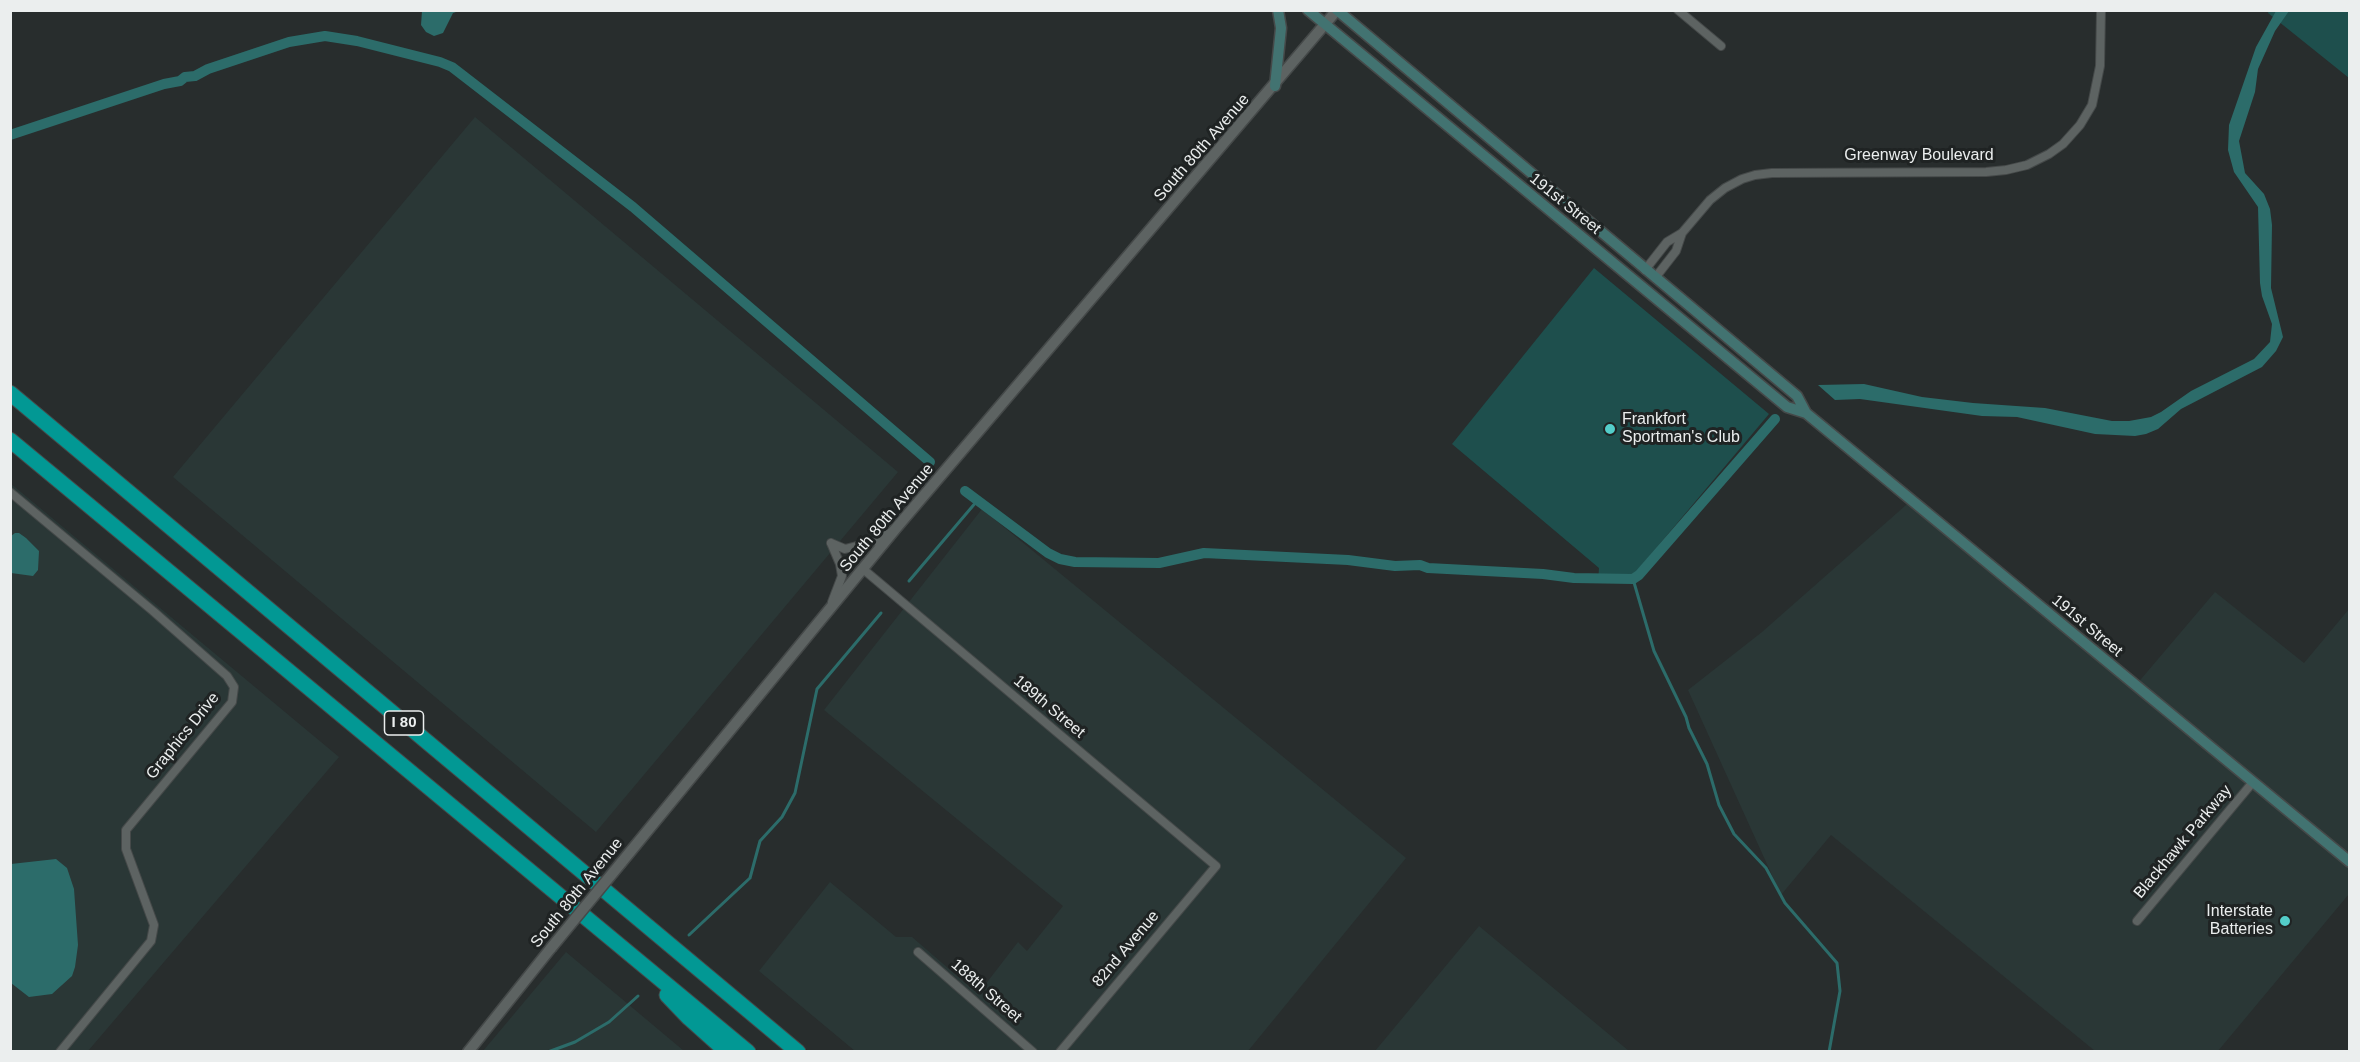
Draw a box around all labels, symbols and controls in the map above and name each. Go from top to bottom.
street label: South 80th Avenue [1150,90,1254,206]
street label: Greenway Boulevard [1844,146,1994,166]
street label: 191st Street [1525,169,1605,239]
place label: Frankfort Sportman's Club [1622,410,1740,448]
marker: Frankfort Sportman's Club [1603,422,1617,436]
street label: South 80th Avenue [836,460,938,576]
street label: 191st Street [2048,591,2126,661]
street label: 189th Street [1009,672,1089,742]
street label: Graphics Drive [142,689,224,783]
road number: I 80 [384,711,424,735]
street label: Blackhawk Parkway [2130,781,2236,903]
street label: South 80th Avenue [527,834,627,952]
place label: Interstate Batteries [2206,902,2273,940]
street label: 82nd Avenue [1088,907,1164,991]
marker: Interstate Batteries [2278,914,2292,928]
street label: 188th Street [947,955,1025,1027]

